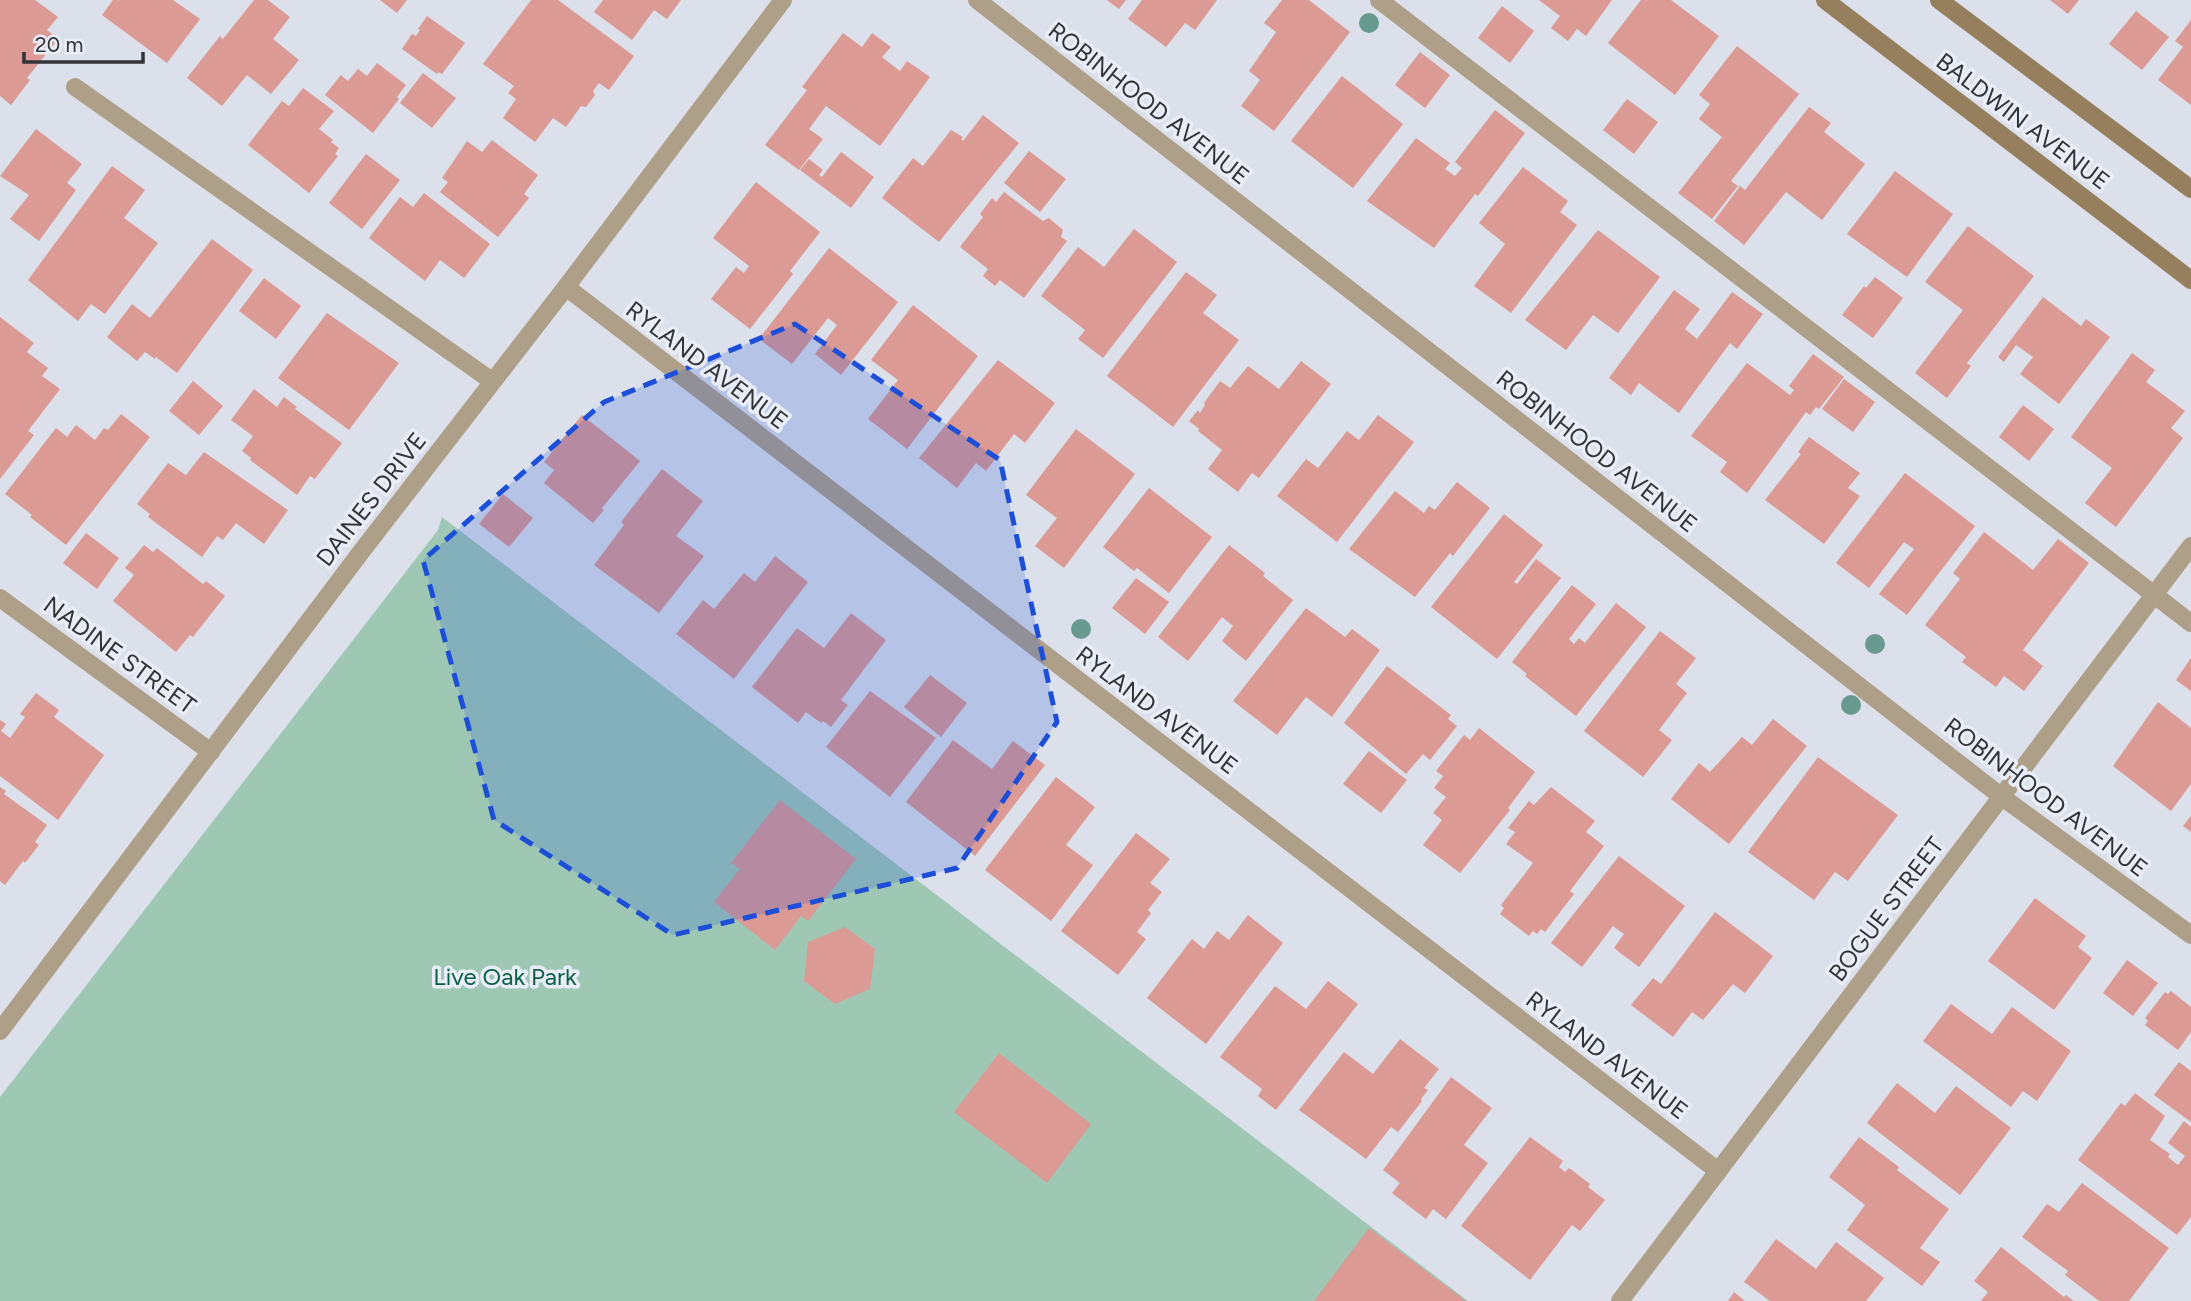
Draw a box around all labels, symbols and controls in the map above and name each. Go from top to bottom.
street label: ROBINHOOD AVENUE [1043,16,1255,190]
scale bar [24,21,144,65]
text: 20 m [35,32,83,57]
street label: BALDWIN AVENUE [1931,46,2115,196]
street label: RYLAND AVENUE [620,295,794,435]
street label: ROBINHOOD AVENUE [1491,364,1703,538]
street label: DAINES DRIVE [310,426,432,572]
street label: NADINE STREET [38,590,202,720]
street label: RYLAND AVENUE [1070,640,1244,780]
street label: ROBINHOOD AVENUE [1939,711,2153,883]
street label: BOGUE STREET [1822,831,1950,987]
park label: Live Oak Park [433,962,577,991]
street label: RYLAND AVENUE [1520,985,1694,1125]

